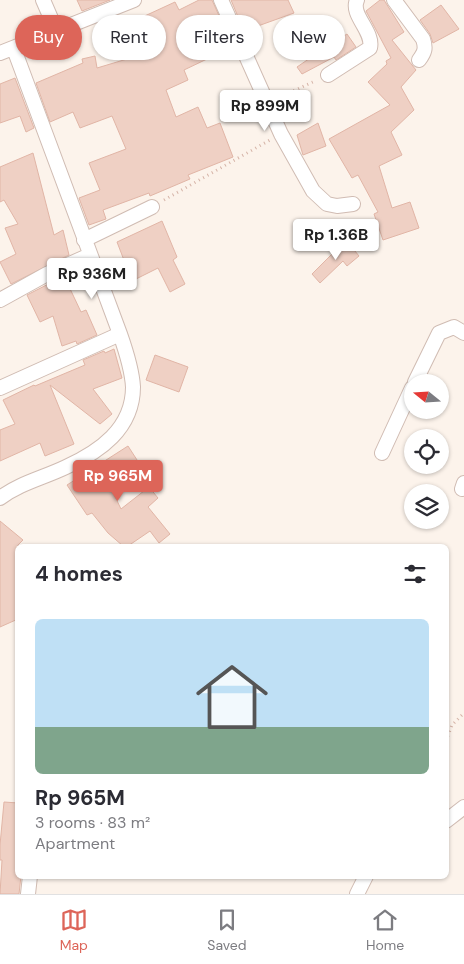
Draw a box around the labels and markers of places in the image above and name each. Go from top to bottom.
pin: Rp 899M [219,90,311,132]
pin: Rp 1.36B [284,218,388,261]
pin: Rp 936M [46,258,138,300]
pin: Rp 965M [72,460,164,502]

